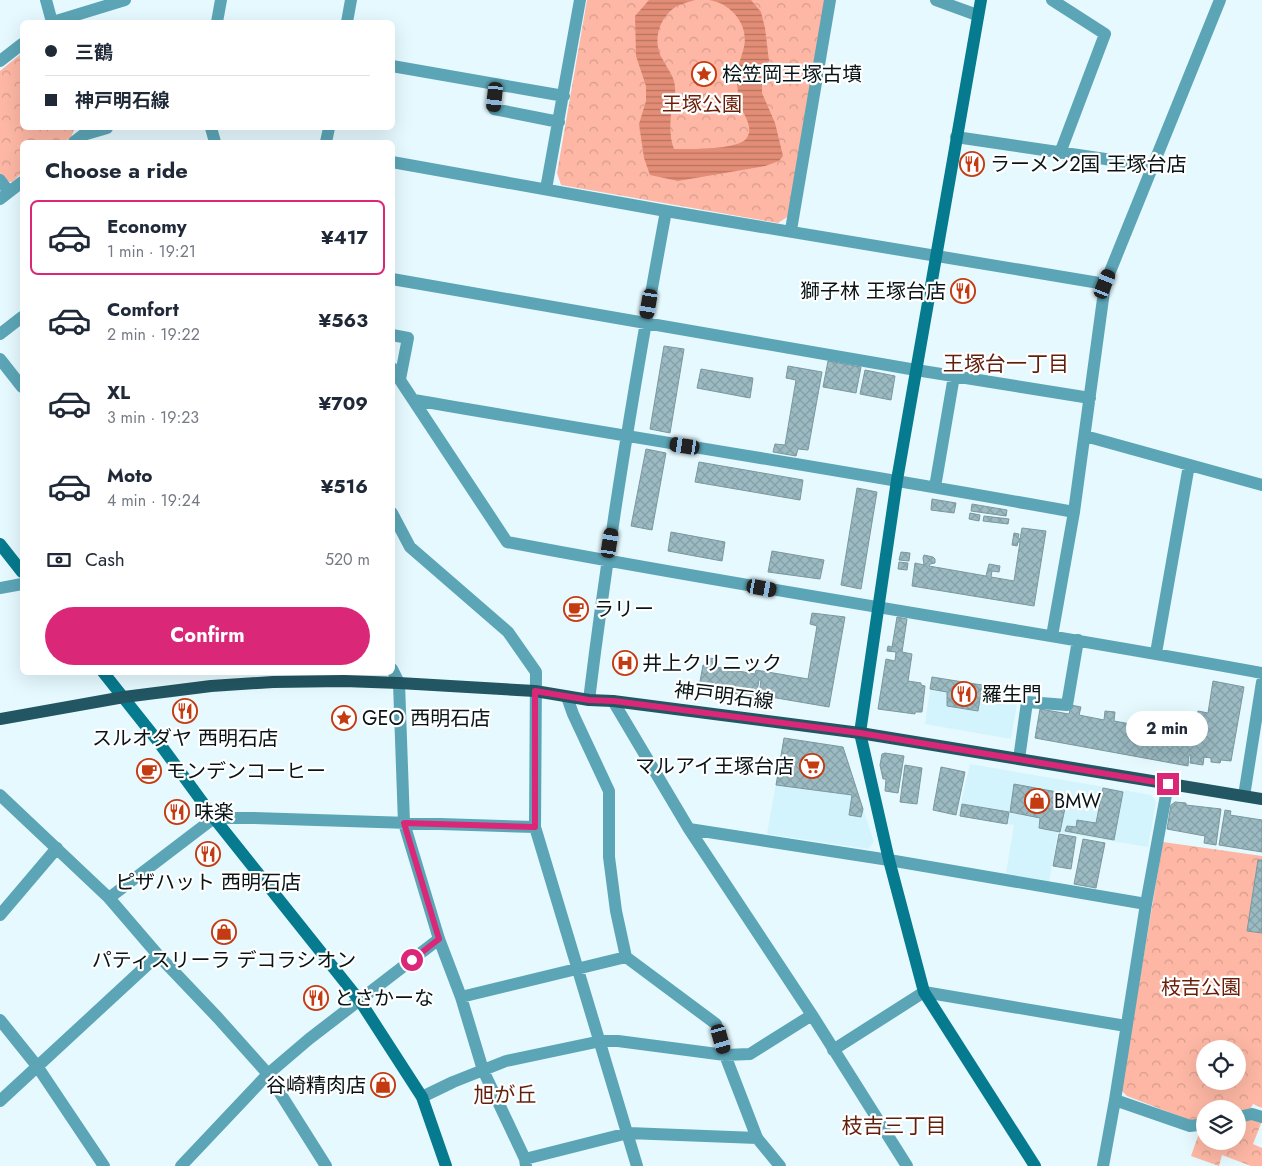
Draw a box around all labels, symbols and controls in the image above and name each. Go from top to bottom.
text: 三鶴 [75,39,113,66]
place label: 桧笠岡王塚古墳 [722,60,862,89]
place icon: 桧笠岡王塚古墳 [691,61,717,87]
car [485,81,504,113]
text: 神戸明石線 [75,87,170,114]
park label: 王塚公園 [662,90,742,119]
place label: ラーメン2国 王塚台店 [990,150,1187,179]
restaurant icon: ラーメン2国 王塚台店 [959,151,985,177]
text: Choose a ride [45,154,188,186]
text: Economy [107,213,187,240]
icon: car [47,215,92,260]
text: ¥417 [321,224,368,251]
text: 1 min · 19:21 [107,240,196,263]
car [1092,267,1117,301]
place label: 獅子林 王塚台店 [800,277,946,306]
restaurant icon: 獅子林 王塚台店 [950,278,976,304]
car [639,288,658,320]
text: Comfort [107,296,179,323]
icon: car [47,298,92,343]
text: ¥563 [319,307,368,334]
text: 2 min · 19:22 [107,323,200,346]
district label: 王塚台一丁目 [943,349,1069,379]
text: XL [107,379,130,406]
icon: car [47,381,92,426]
text: ¥709 [319,390,368,417]
text: 3 min · 19:23 [107,406,199,429]
car [669,436,700,456]
text: Moto [107,462,152,489]
icon: car [47,464,92,509]
text: ¥516 [321,473,368,500]
text: 4 min · 19:24 [107,489,200,512]
car [600,527,619,559]
icon: cash [45,546,73,574]
text: Cash [85,546,125,573]
text: 520 m [325,548,370,571]
car [745,578,778,598]
place label: ラリー [594,595,654,624]
cafe icon: ラリー [563,596,589,622]
button: Confirm [45,607,370,665]
place label: 井上クリニック [642,649,782,678]
hospital icon: 井上クリニック [612,650,638,676]
street label: 神戸明石線 [673,676,775,716]
place label: 羅生門 [982,680,1042,709]
restaurant icon: 羅生門 [951,681,977,707]
restaurant icon: スルオダヤ 西明石店 [172,698,198,724]
place label: GEO 西明石店 [362,704,490,733]
place icon: GEO 西明石店 [331,705,357,731]
callout: 2 min [1127,712,1209,746]
text: 2 min [1146,717,1188,740]
place label: スルオダヤ 西明石店 [92,724,278,753]
place label: マルアイ王塚台店 [635,752,794,781]
supermarket icon: マルアイ王塚台店 [799,753,825,779]
place label: モンデンコーヒー [166,757,326,786]
cafe icon: モンデンコーヒー [136,758,162,784]
route end [1157,773,1179,795]
place label: BMW [1054,787,1101,816]
shop icon: BMW [1024,788,1050,814]
place label: 味楽 [194,798,234,827]
restaurant icon: 味楽 [164,799,190,825]
restaurant icon: ピザハット 西明石店 [195,841,221,867]
place label: ピザハット 西明石店 [115,868,301,897]
shop icon: パティスリーラ デコラシオン [211,919,237,945]
place label: パティスリーラ デコラシオン [92,946,356,975]
route start [401,949,423,971]
park label: 枝吉公園 [1161,973,1241,1002]
place label: とさかーな [334,984,434,1013]
restaurant icon: とさかーな [303,985,329,1011]
car [709,1023,732,1055]
map controls [1196,1040,1246,1150]
button: locate [1196,1040,1246,1090]
place label: 谷崎精肉店 [266,1071,366,1100]
shop icon: 谷崎精肉店 [370,1072,396,1098]
district label: 旭が丘 [474,1080,537,1110]
button: layers [1196,1100,1246,1150]
district label: 枝吉三丁目 [842,1111,947,1141]

